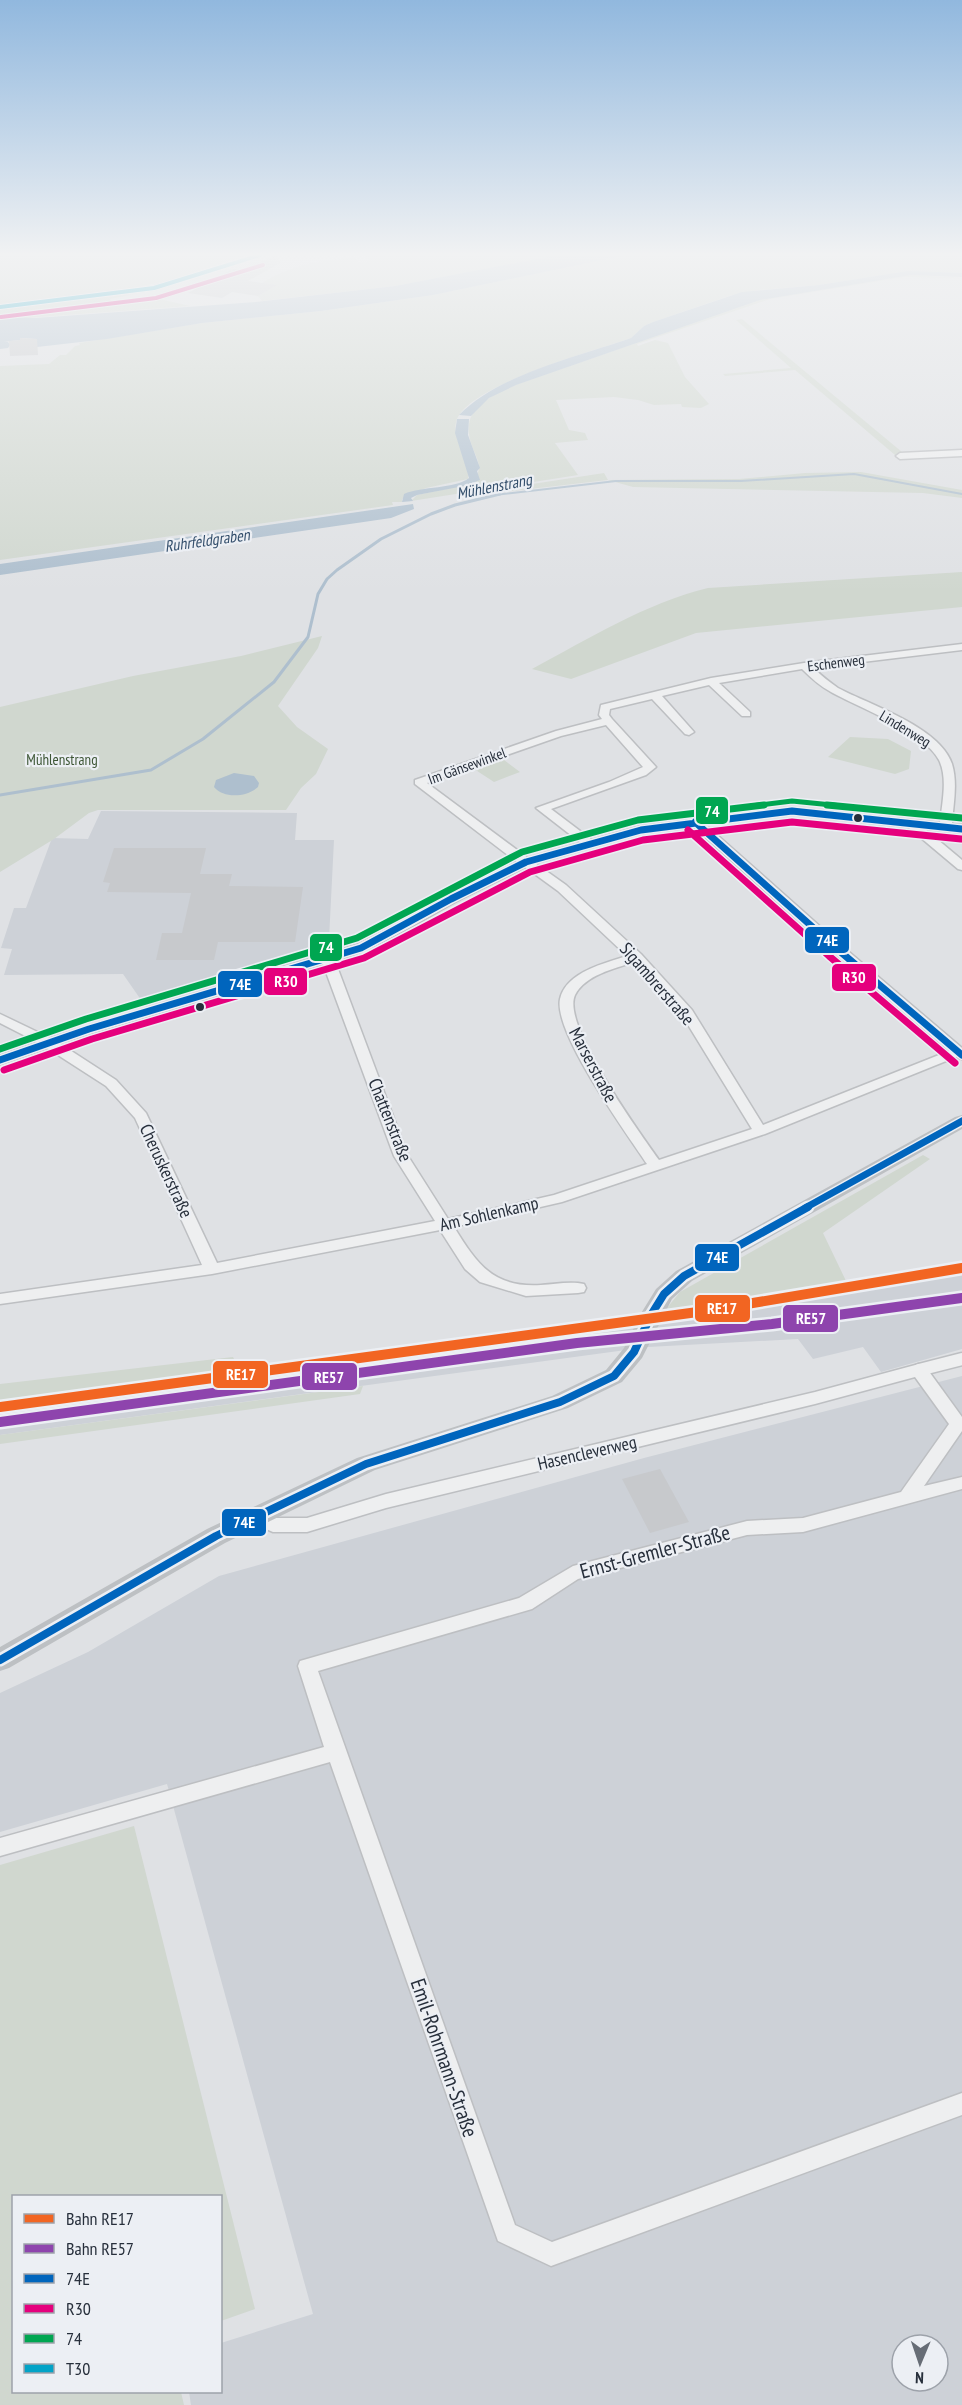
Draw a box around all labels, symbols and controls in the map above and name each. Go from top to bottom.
water label: Mühlenstrang [455,469,534,503]
water label: Ruhrfeldgraben [163,524,252,556]
street label: Eschenweg [806,650,866,675]
street label: Lindenweg [876,706,934,751]
street label: Im Gänsewinkel [425,742,509,788]
park label: Mühlenstrang [26,750,98,769]
line badge: 74 [695,796,729,825]
text: 74 [704,801,720,821]
unlabelled marker [852,812,864,824]
line badge: 74E [804,926,850,954]
text: 74E [816,930,838,950]
line badge: 74 [309,933,343,962]
text: 74 [318,937,334,957]
street label: Sigambrerstraße [615,937,700,1030]
line badge: R30 [831,963,877,992]
line badge: R30 [263,967,308,996]
text: R30 [842,967,866,987]
line badge: 74E [217,970,263,998]
text: R30 [274,971,298,991]
text: 74E [229,974,251,994]
unlabelled marker [194,1001,206,1013]
street label: Marserstraße [564,1023,623,1106]
street label: Chattenstraße [363,1075,418,1165]
street label: Cheruskerstraße [135,1120,198,1221]
street label: Am Sohlenkamp [437,1191,541,1236]
line badge: 74E [694,1243,740,1272]
text: 74E [706,1247,728,1267]
line badge: RE17 [694,1294,751,1323]
text: RE17 [707,1298,737,1318]
line badge: RE57 [782,1304,839,1333]
text: RE57 [796,1308,826,1328]
line badge: RE17 [212,1360,269,1389]
line badge: RE57 [301,1362,358,1391]
text: RE17 [226,1364,256,1384]
text: RE57 [314,1367,344,1387]
street label: Hasencleverweg [535,1430,639,1475]
line badge: 74E [221,1508,267,1537]
text: 74E [233,1512,255,1532]
street label: Ernst-Gremler-Straße [577,1519,733,1585]
street label: Emil-Rohrmann-Straße [405,1975,484,2141]
legend [12,2195,222,2393]
text: Bahn RE17 [66,2207,134,2230]
text: Bahn RE57 [66,2237,134,2260]
text: 74E [66,2267,90,2290]
text: R30 [66,2297,91,2320]
text: 74 [66,2327,82,2350]
north arrow [890,2333,950,2393]
text: T30 [66,2357,90,2380]
text: N [915,2368,924,2388]

